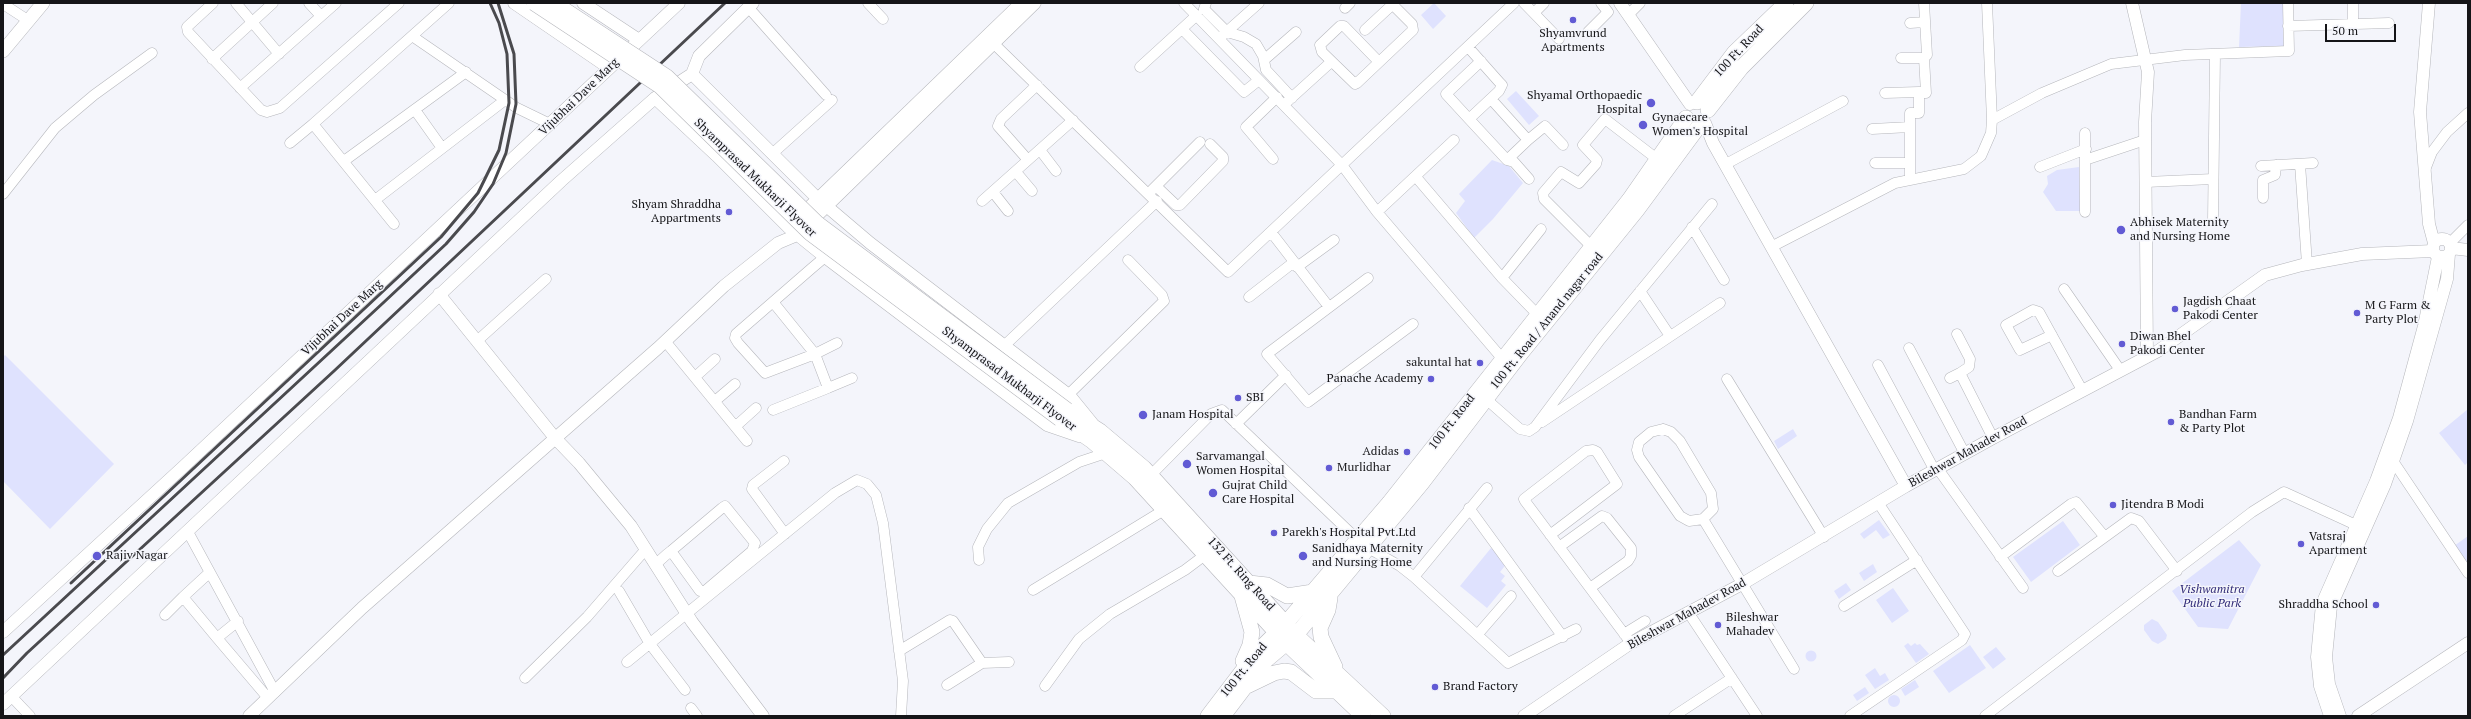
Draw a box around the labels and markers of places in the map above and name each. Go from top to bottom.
marker: Shyamvrund Apartments [1568,15,1578,25]
place label: Shyamvrund Apartments [1539,27,1607,55]
place label: Shyamal Orthopaedic Hospital [1527,89,1642,117]
marker: Shyamal Orthopaedic Hospital [1645,97,1657,109]
place label: Gynaecare Women's Hospital [1652,111,1748,139]
marker: Gynaecare Women's Hospital [1637,119,1649,131]
place label: Shyam Shraddha Appartments [632,198,721,226]
marker: Shyam Shraddha Appartments [724,207,734,217]
place label: Abhisek Maternity and Nursing Home [2130,216,2230,244]
marker: Abhisek Maternity and Nursing Home [2115,224,2127,236]
place label: Jagdish Chaat Pakodi Center [2183,295,2258,323]
place label: M G Farm & Party Plot [2365,299,2430,327]
marker: Jagdish Chaat Pakodi Center [2170,304,2180,314]
marker: M G Farm & Party Plot [2352,308,2362,318]
place label: Diwan Bhel Pakodi Center [2130,330,2205,358]
marker: Diwan Bhel Pakodi Center [2117,339,2127,349]
place label: sakuntal hat [1406,356,1472,370]
marker: sakuntal hat [1475,358,1485,368]
place label: Panache Academy [1326,372,1423,386]
marker: Panache Academy [1426,374,1436,384]
place label: SBI [1246,391,1264,405]
marker: SBI [1233,393,1243,403]
place label: Janam Hospital [1152,408,1234,422]
place label: Bandhan Farm & Party Plot [2179,408,2257,436]
marker: Janam Hospital [1137,409,1149,421]
marker: Bandhan Farm & Party Plot [2166,417,2176,427]
place label: Adidas [1363,445,1399,459]
marker: Adidas [1402,447,1412,457]
place label: Sarvamangal Women Hospital [1196,450,1285,478]
marker: Sarvamangal Women Hospital [1181,458,1193,470]
place label: Murlidhar [1337,461,1390,475]
marker: Murlidhar [1324,463,1334,473]
place label: Gujrat Child Care Hospital [1222,479,1294,507]
marker: Gujrat Child Care Hospital [1207,487,1219,499]
place label: Jitendra B Modi [2121,498,2204,512]
marker: Jitendra B Modi [2108,500,2118,510]
place label: Parekh's Hospital Pvt.Ltd [1282,526,1416,540]
marker: Parekh's Hospital Pvt.Ltd [1269,528,1279,538]
place label: Vatsraj Apartment [2309,530,2367,558]
marker: Vatsraj Apartment [2296,539,2306,549]
place label: Sanidhaya Maternity and Nursing Home [1312,542,1423,570]
place label: Rajiv Nagar [106,549,168,563]
marker: Rajiv Nagar [91,550,103,562]
marker: Sanidhaya Maternity and Nursing Home [1297,550,1309,562]
place label: Shraddha School [2279,598,2368,612]
marker: Shraddha School [2371,600,2381,610]
place label: Bileshwar Mahadev [1726,611,1778,639]
marker: Bileshwar Mahadev [1713,620,1723,630]
place label: Brand Factory [1443,680,1518,694]
marker: Brand Factory [1430,682,1440,692]

